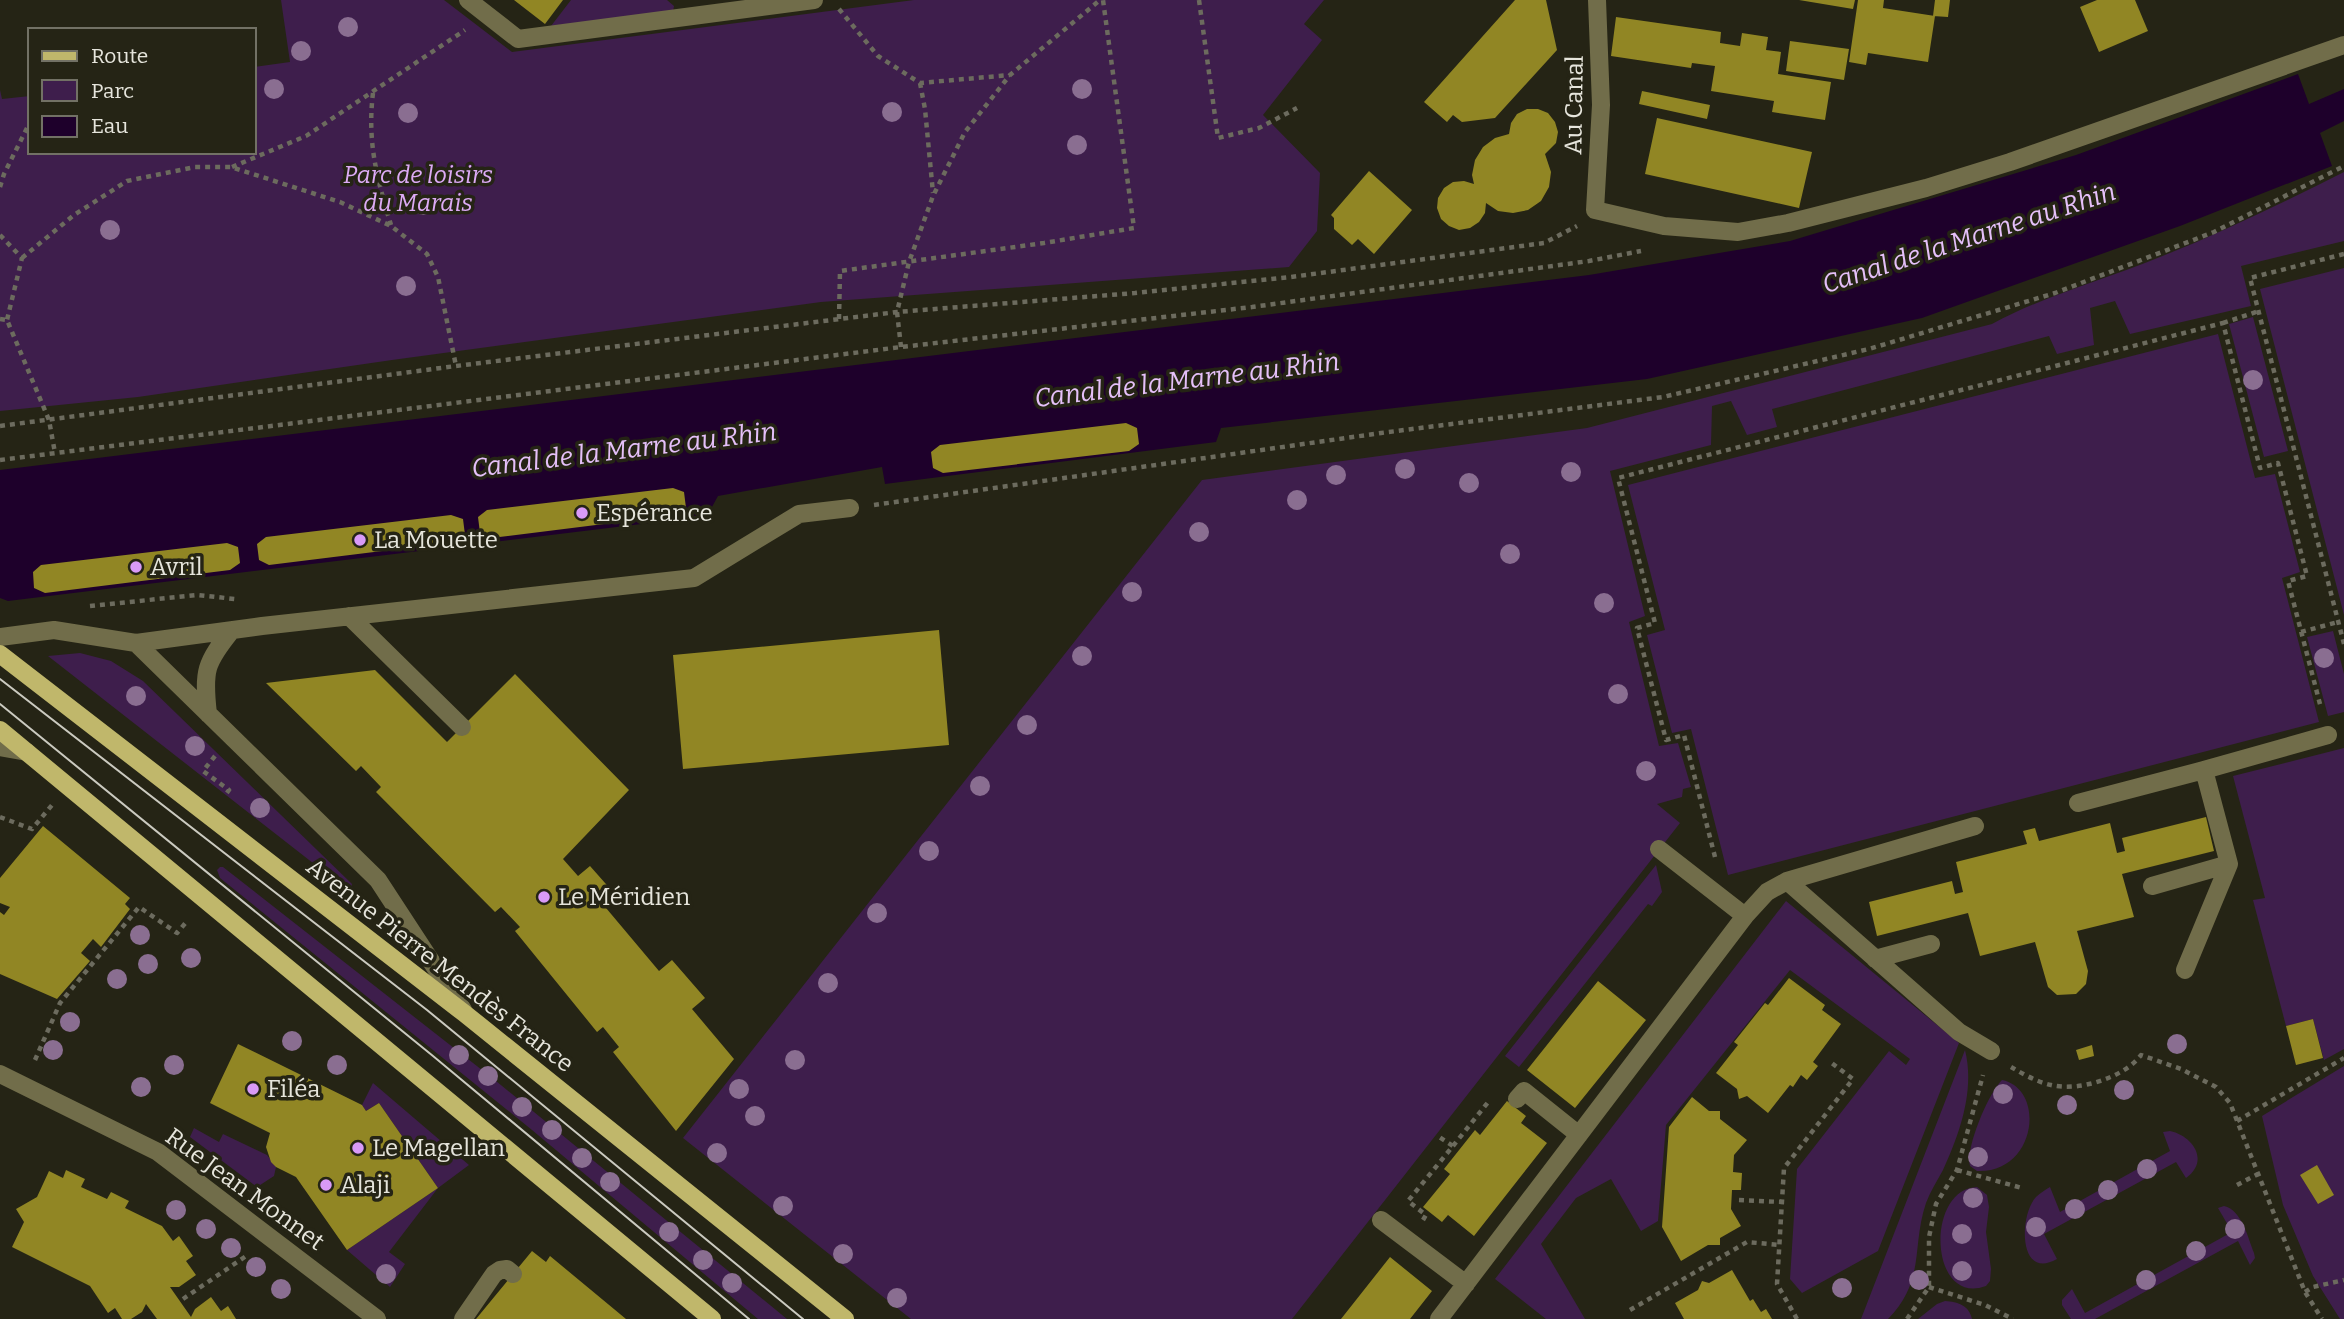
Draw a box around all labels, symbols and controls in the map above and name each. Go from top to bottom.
legend [28,28,256,154]
text: Route [91,43,148,69]
street label: Au Canal [1559,55,1589,155]
text: Parc [91,78,134,104]
text: Eau [91,113,128,139]
park label: Parc de loisirs du Marais [343,161,493,217]
water label: Canal de la Marne au Rhin [1818,176,2120,300]
water label: Canal de la Marne au Rhin [1033,346,1341,414]
water label: Canal de la Marne au Rhin [470,416,778,484]
place label: Espérance [596,499,713,527]
marker: Espérance [574,505,590,521]
place label: La Mouette [374,526,498,554]
marker: La Mouette [352,532,368,548]
place label: Avril [150,553,203,581]
marker: Avril [128,559,144,575]
street label: Avenue Pierre Mendès France [301,852,579,1078]
place label: Le Méridien [558,883,690,911]
marker: Le Méridien [536,889,552,905]
place label: Filéa [267,1075,320,1103]
marker: Filéa [245,1081,261,1097]
street label: Rue Jean Monnet [160,1122,330,1256]
place label: Le Magellan [372,1134,505,1162]
marker: Le Magellan [350,1140,366,1156]
place label: Alaji [340,1171,390,1199]
marker: Alaji [318,1177,334,1193]

